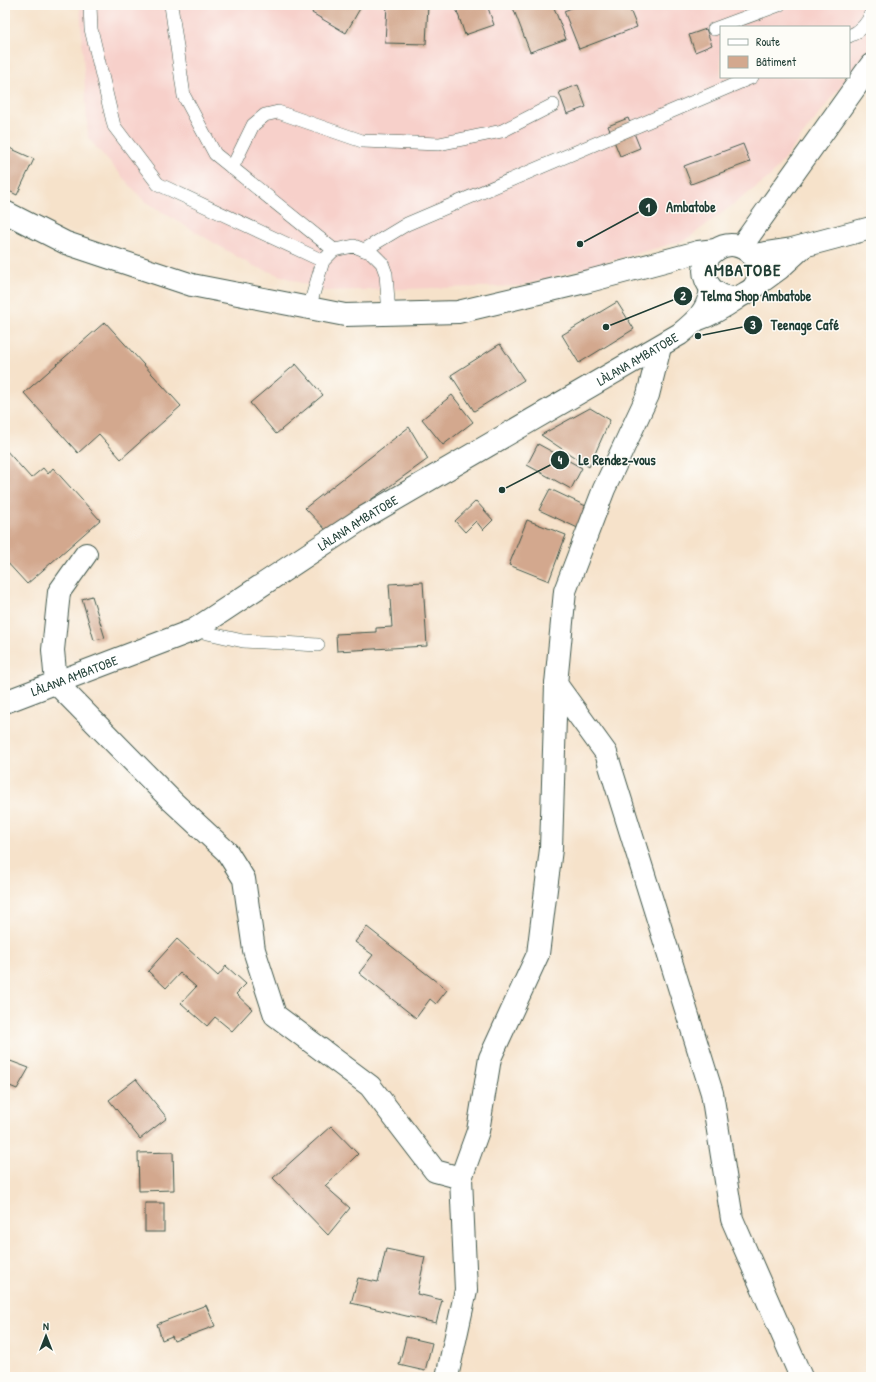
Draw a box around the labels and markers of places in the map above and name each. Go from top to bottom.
callout: Ambatobe [638,194,724,220]
callout: Telma Shop Ambatobe [673,283,819,309]
callout: Teenage Café [743,312,847,338]
callout: Le Rendez-vous [550,447,664,473]

